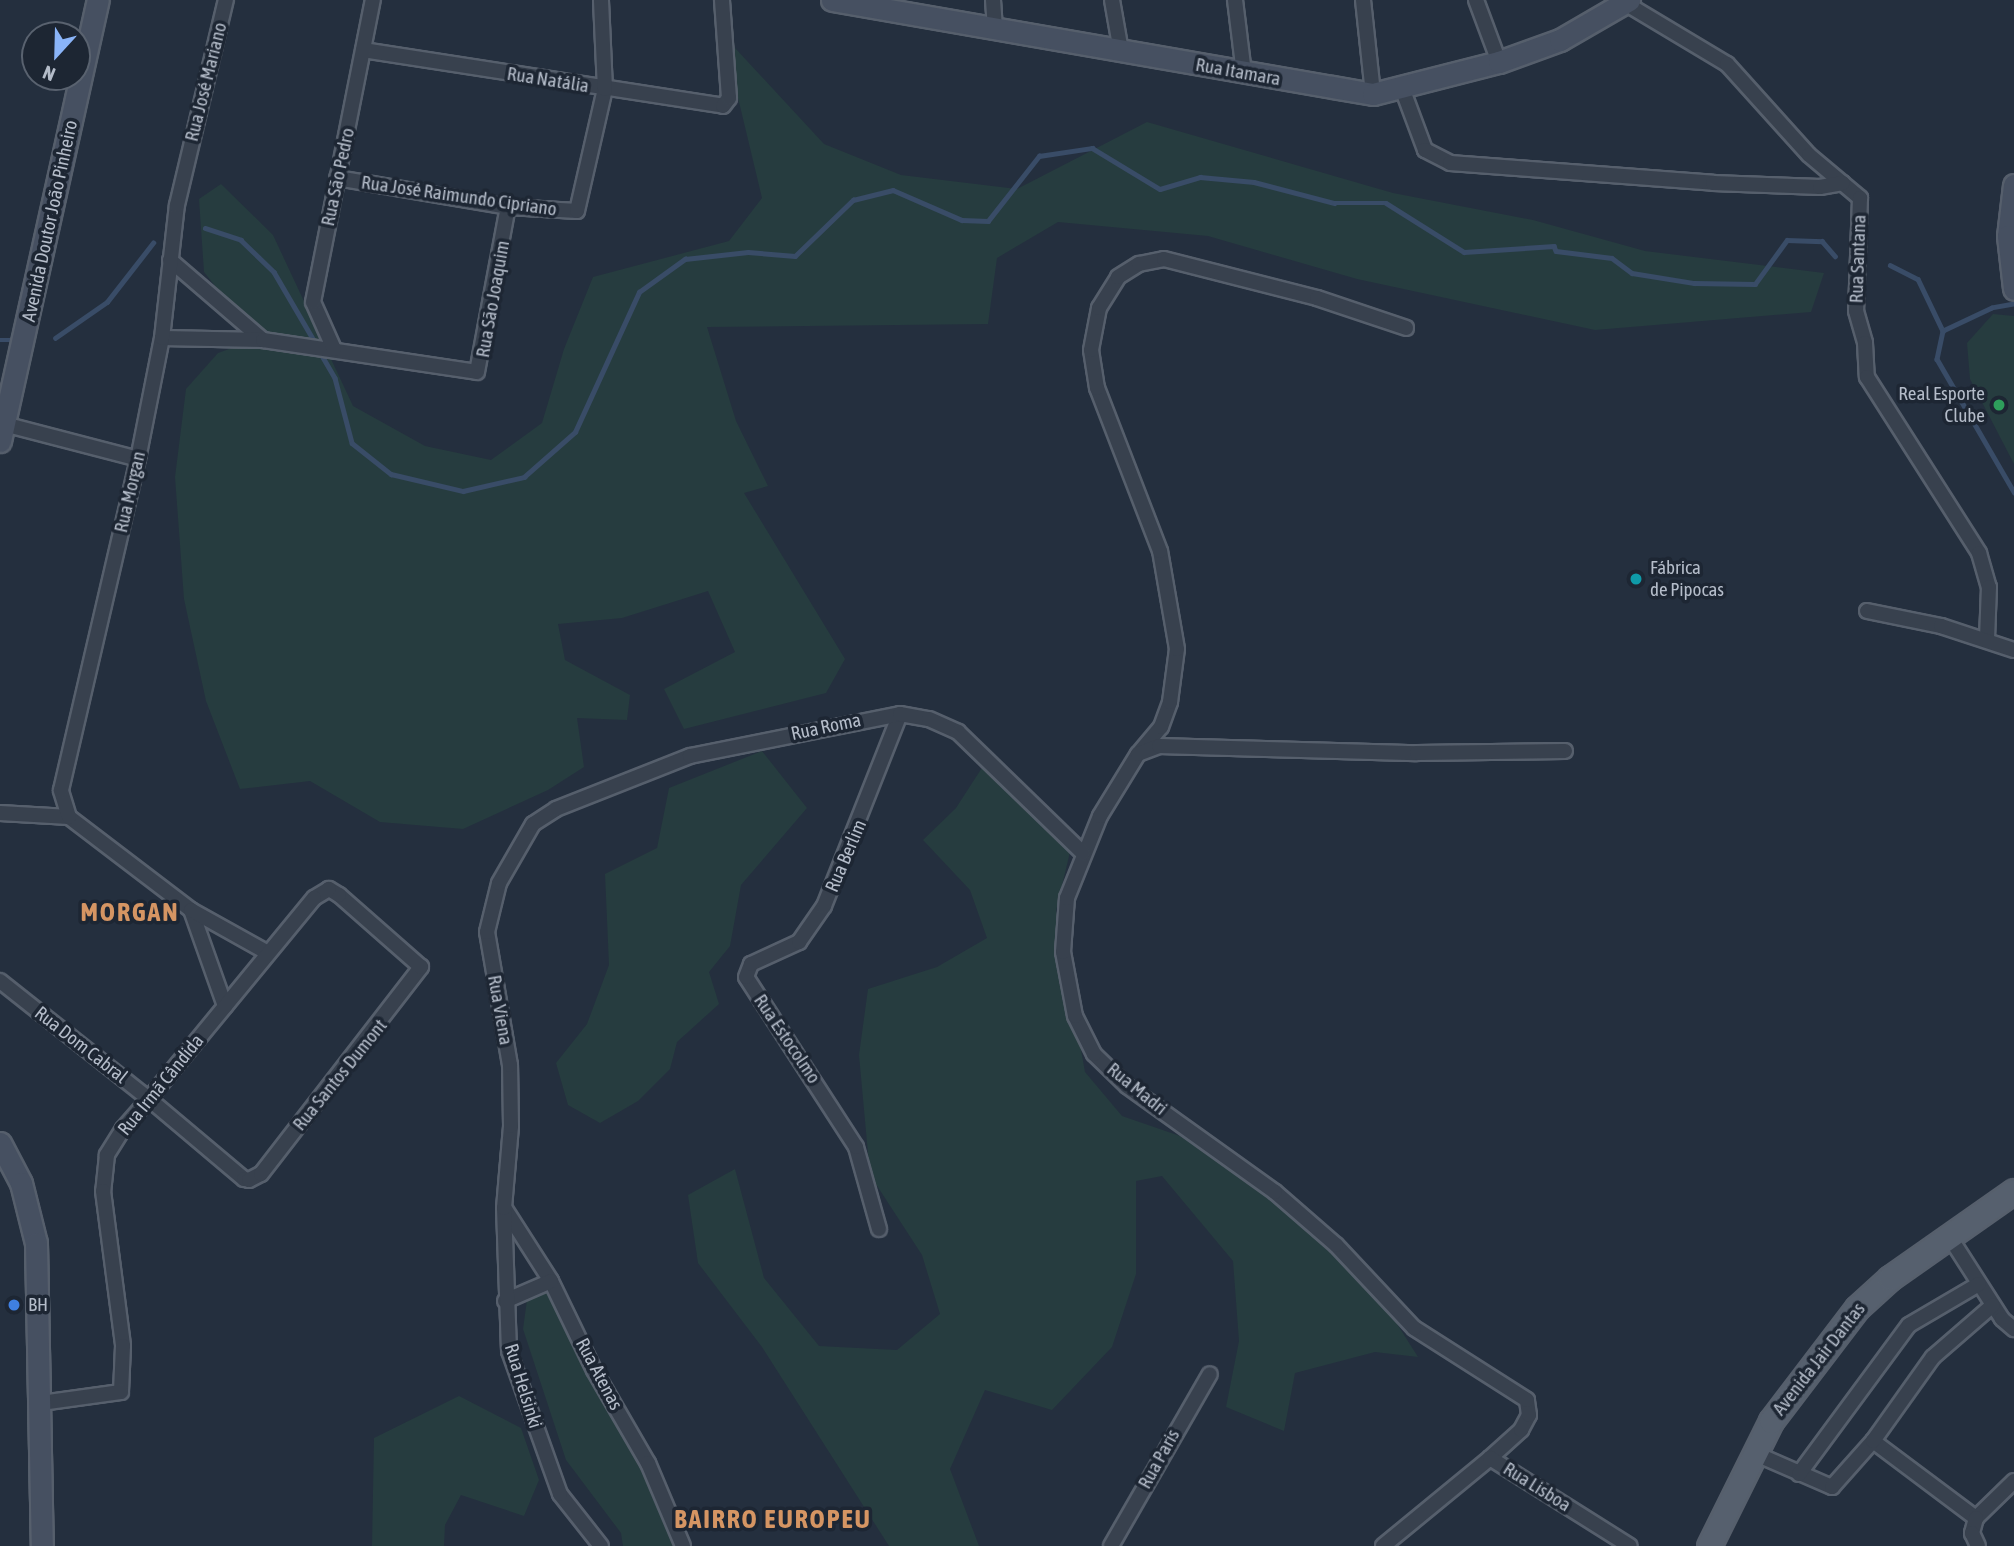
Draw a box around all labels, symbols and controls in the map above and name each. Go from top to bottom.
street label: Rua José Mariano [180,20,232,144]
north arrow [21,21,91,91]
street label: Rua Itamara [1194,53,1282,91]
text: N [40,61,58,86]
street label: Rua Natália [505,62,591,98]
street label: Avenida Doutor João Pinheiro [17,118,83,324]
street label: Rua São Pedro [316,126,360,228]
street label: Rua José Raimundo Cipriano [360,171,558,221]
street label: Rua Santana [1845,214,1871,304]
street label: Rua São Joaquim [471,239,515,359]
place label: Real Esporte Clube [1898,383,1985,427]
marker: Real Esporte Clube [1991,397,2007,413]
street label: Rua Morgan [110,449,150,535]
place label: Fábrica de Pipocas [1650,557,1724,601]
marker: Fábrica de Pipocas [1628,571,1644,587]
street label: Rua Roma [789,708,863,746]
street label: Rua Berlim [821,816,871,896]
district label: MORGAN [81,897,179,929]
street label: Rua Viena [483,973,517,1047]
street label: Rua Estocolmo [749,990,825,1088]
street label: Rua Dom Cabral [30,1002,132,1088]
street label: Rua Santos Dumont [288,1015,392,1135]
street label: Rua Irmã Cândida [113,1030,209,1140]
street label: Rua Madri [1102,1058,1172,1120]
place label: BH [28,1294,48,1316]
marker: BH [6,1297,22,1313]
street label: Avenida Jair Dantas [1768,1298,1870,1420]
street label: Rua Atenas [571,1334,627,1414]
street label: Rua Helsinki [499,1341,547,1431]
street label: Rua Paris [1133,1425,1185,1493]
street label: Rua Lisboa [1499,1457,1575,1517]
district label: BAIRRO EUROPEU [676,1504,870,1536]

